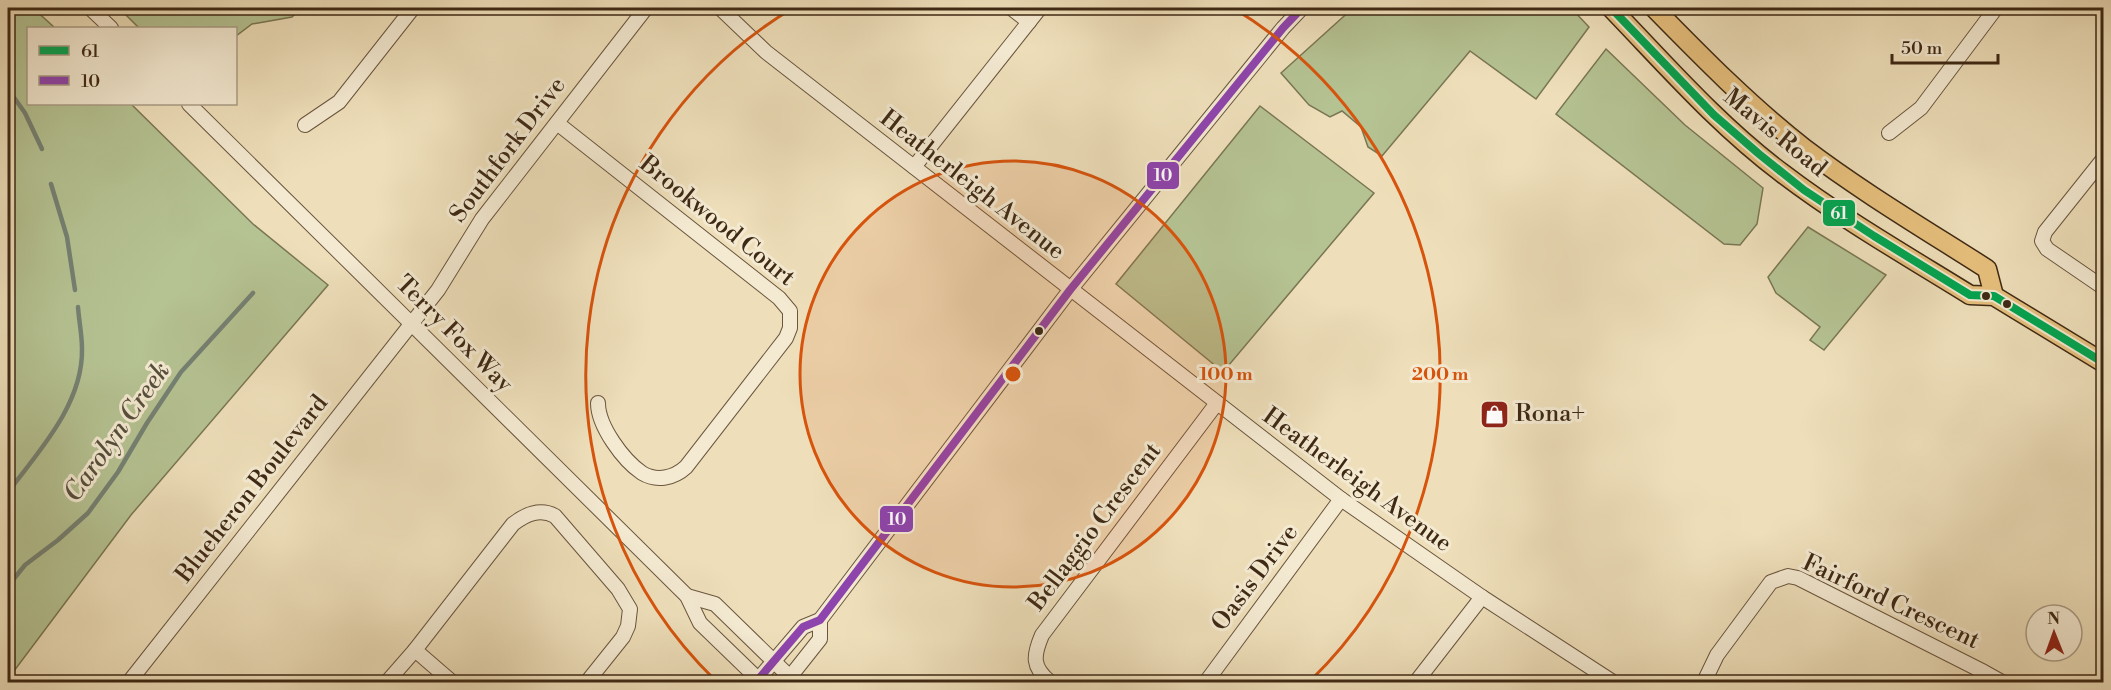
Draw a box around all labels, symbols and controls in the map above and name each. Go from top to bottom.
legend [27,27,237,105]
scale bar [1892,27,1998,65]
text: 50 m [1901,37,1943,60]
text: 61 [81,40,99,63]
text: 10 [81,70,100,93]
street label: Southfork Drive [444,71,572,229]
street label: Mavis Road [1717,82,1833,184]
street label: Heatherleigh Avenue [873,103,1071,267]
street label: Brookwood Court [632,148,801,293]
line badge: 10 [1146,161,1180,190]
text: 10 [1154,166,1172,186]
line badge: 61 [1822,199,1856,227]
text: 61 [1830,204,1848,224]
street label: Terry Fox Way [389,269,519,399]
unlabelled marker [1980,290,1992,302]
unlabelled marker [2001,298,2013,310]
unlabelled marker [1033,325,1045,337]
water label: Carolyn Creek [57,356,177,508]
text: 100 m [1199,363,1253,386]
text: 200 m [1412,363,1469,386]
centre of rings [1003,364,1023,384]
street label: Blueheron Boulevard [169,389,335,590]
shop icon: Rona+ [1478,398,1510,430]
place label: Rona+ [1515,399,1585,429]
street label: Heatherleigh Avenue [1257,401,1457,559]
street label: Bellaggio Crescent [1021,437,1168,618]
line badge: 10 [879,505,914,533]
text: 10 [888,510,906,530]
street label: Oasis Drive [1205,519,1305,637]
street label: Fairford Crescent [1798,548,1985,656]
north arrow [2024,603,2084,663]
text: N [2047,609,2061,629]

